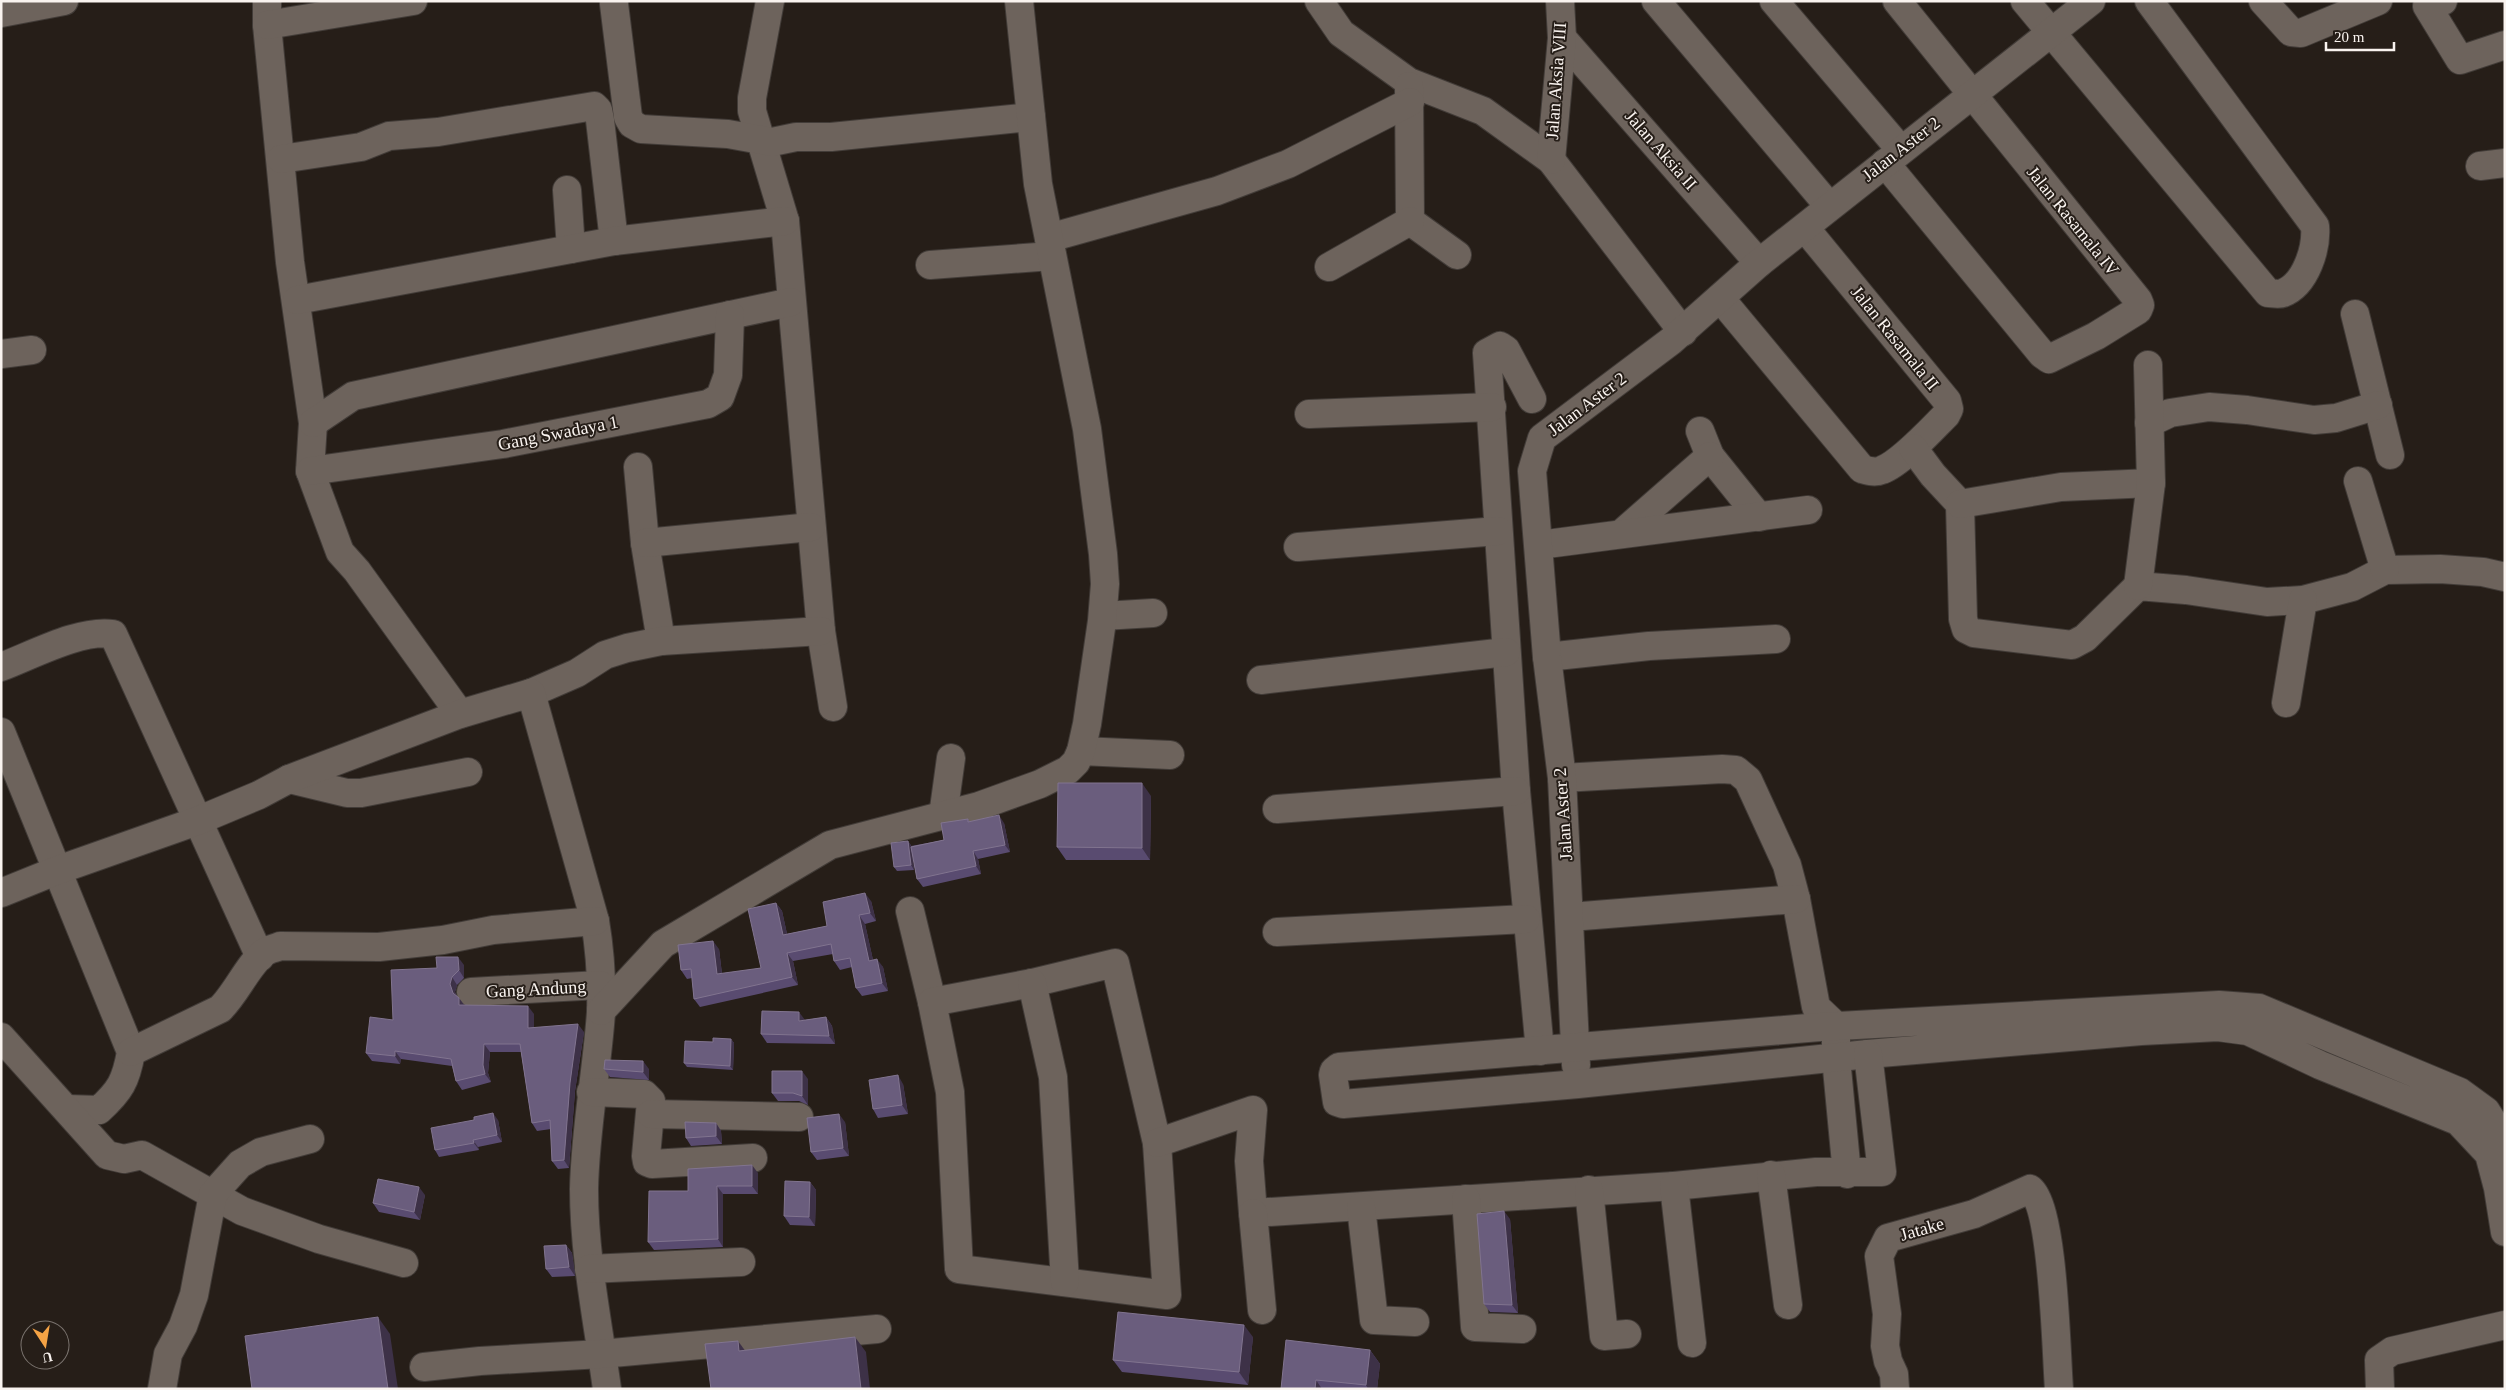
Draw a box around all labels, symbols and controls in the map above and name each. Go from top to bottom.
scale bar [2326,20,2394,52]
street label: Jalan Aksia VIII [1542,22,1570,140]
text: 20 m [2334,29,2365,45]
street label: Jalan Aksia II [1621,106,1701,194]
street label: Jalan Aster 2 [1858,112,1944,186]
street label: Jalan Rasamala IV [2023,162,2123,280]
street label: Jalan Rasamala II [1847,282,1943,394]
street label: Jalan Aster 2 [1544,368,1630,440]
street label: Gang Swadaya 1 [496,412,620,454]
street label: Jalan Aster 2 [1550,767,1576,861]
street label: Gang Andung [485,976,587,1002]
street label: Jatake [1898,1213,1946,1245]
north arrow [20,1320,70,1370]
text: U [41,1349,54,1366]

